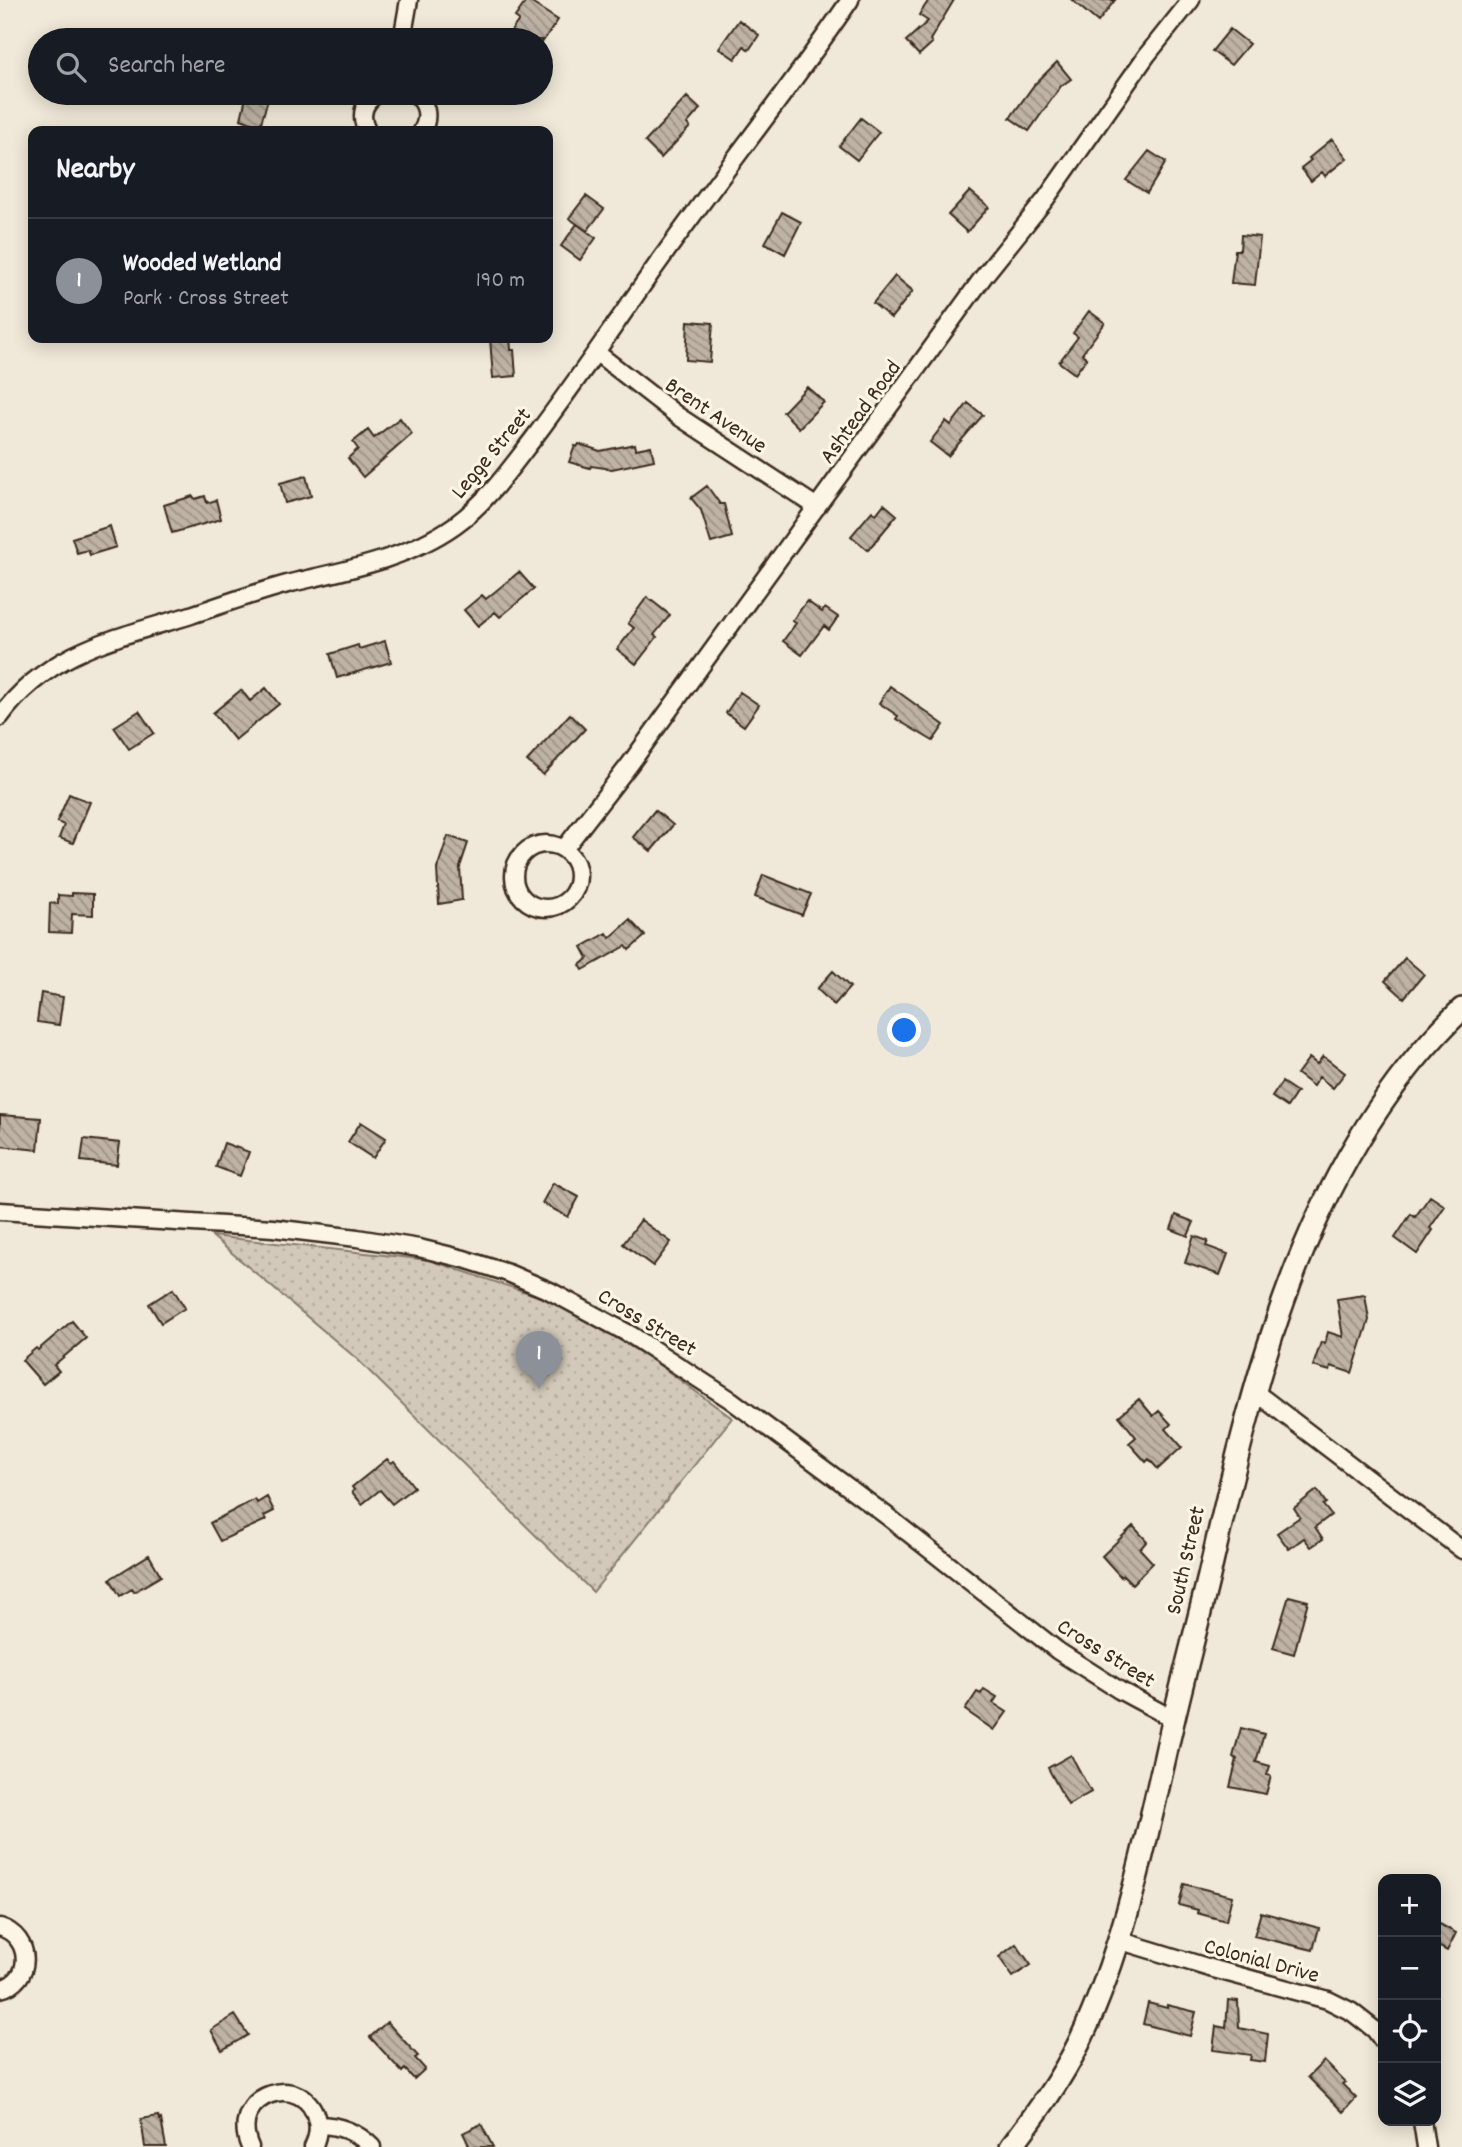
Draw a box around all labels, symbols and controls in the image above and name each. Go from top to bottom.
search box [28,28,553,105]
icon: search [52,48,90,86]
text: Search here [108,48,226,85]
text: Nearby [56,150,134,193]
text: Wooded Wetland [123,246,281,283]
text: 1 [76,265,82,298]
text: 190 m [476,265,525,298]
text: Park · Cross Street [123,283,289,316]
street label: Ashtead Road [813,354,911,472]
street label: Brent Avenue [657,371,773,463]
street label: Legge Street [444,401,541,507]
your location [887,1013,921,1047]
street label: Cross Street [590,1281,702,1367]
pin: 1 [516,1331,562,1389]
street label: South Street [1159,1503,1216,1618]
street label: Cross Street [1049,1612,1161,1698]
map controls [1378,1874,1441,2126]
button: + [1378,1874,1441,1937]
street label: Colonial Drive [1200,1931,1322,1994]
button: − [1378,1937,1441,2000]
button: locate [1378,2000,1441,2063]
button: layers [1378,2063,1441,2126]

